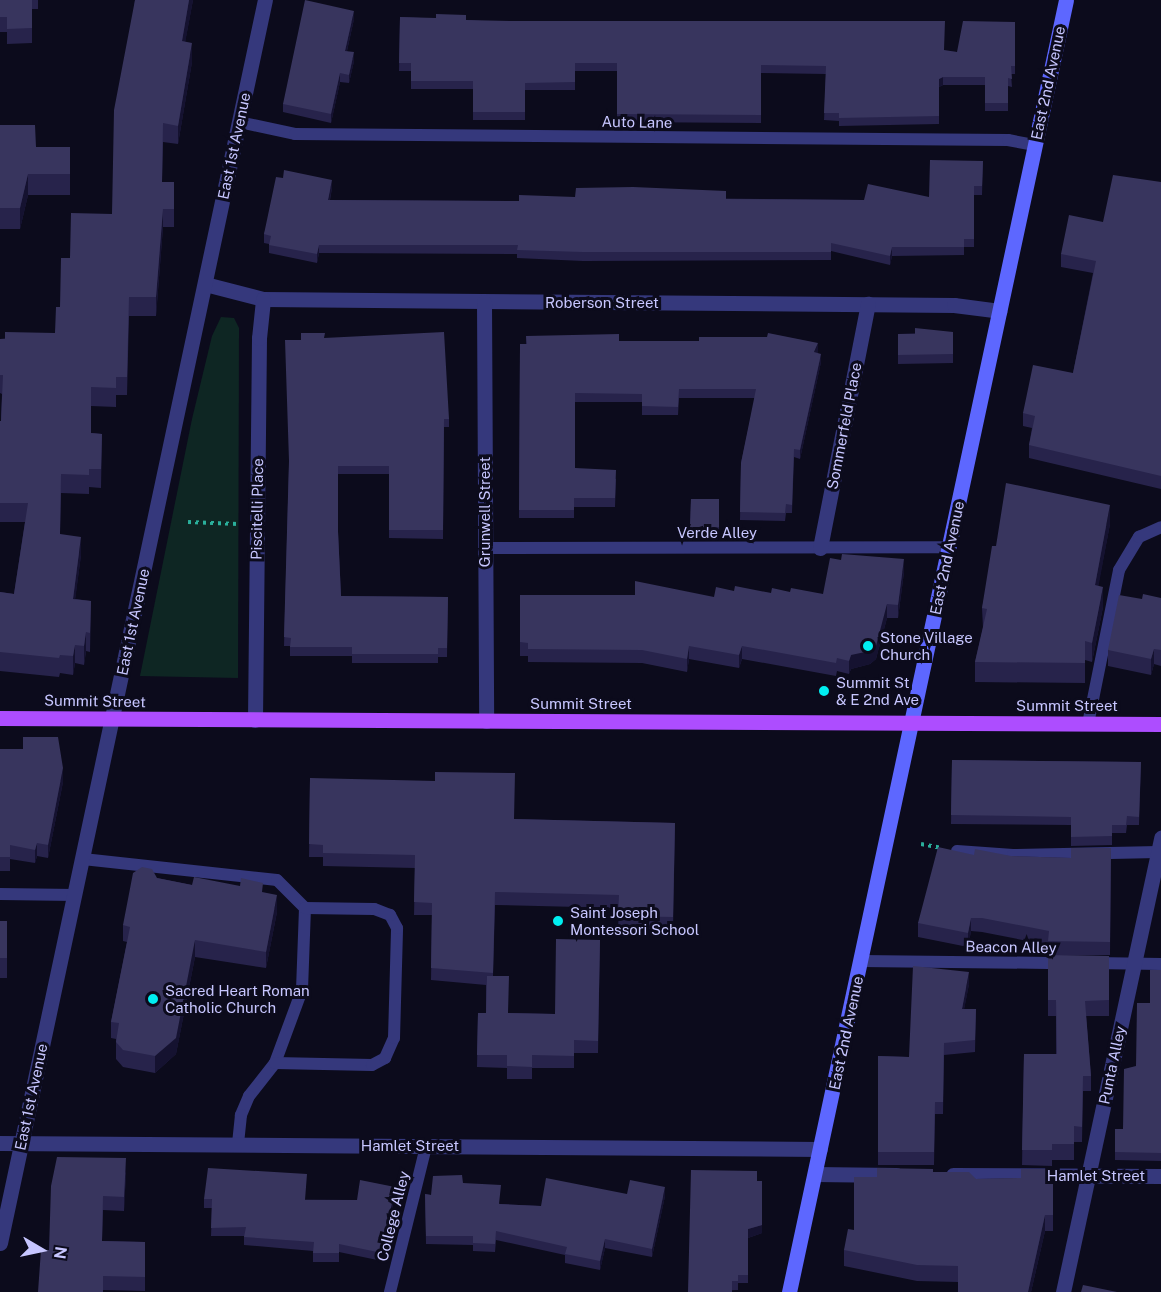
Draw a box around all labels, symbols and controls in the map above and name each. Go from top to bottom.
street label: East 2nd Avenue [1027,24,1069,142]
street label: East 1st Avenue [214,91,254,201]
street label: Auto Lane [601,112,673,132]
street label: Roberson Street [545,294,659,312]
street label: Sommerfeld Place [823,361,865,491]
street label: Grunwell Street [476,457,494,567]
street label: Piscitelli Place [247,458,267,560]
street label: East 2nd Avenue [926,499,968,617]
street label: Verde Alley [677,524,757,542]
street label: East 1st Avenue [113,567,153,677]
place label: Stone Village Church [880,628,973,663]
marker: Stone Village Church [861,639,875,653]
place label: Summit St & E 2nd Ave [836,673,919,708]
marker: Summit St & E 2nd Ave [817,684,831,698]
street label: Summit Street [44,691,146,711]
street label: Summit Street [530,695,632,713]
street label: Summit Street [1016,697,1118,715]
place label: Saint Joseph Montessori School [570,903,699,938]
marker: Saint Joseph Montessori School [551,914,565,928]
street label: Beacon Alley [965,937,1057,957]
street label: East 2nd Avenue [825,974,867,1092]
place label: Sacred Heart Roman Catholic Church [165,981,310,1016]
marker: Sacred Heart Roman Catholic Church [146,992,160,1006]
street label: Punta Alley [1095,1024,1129,1106]
street label: East 1st Avenue [11,1042,51,1152]
street label: Hamlet Street [361,1137,459,1155]
street label: Hamlet Street [1047,1167,1145,1185]
street label: College Alley [373,1169,413,1263]
north arrow [12,1220,72,1280]
text: N [50,1245,71,1261]

